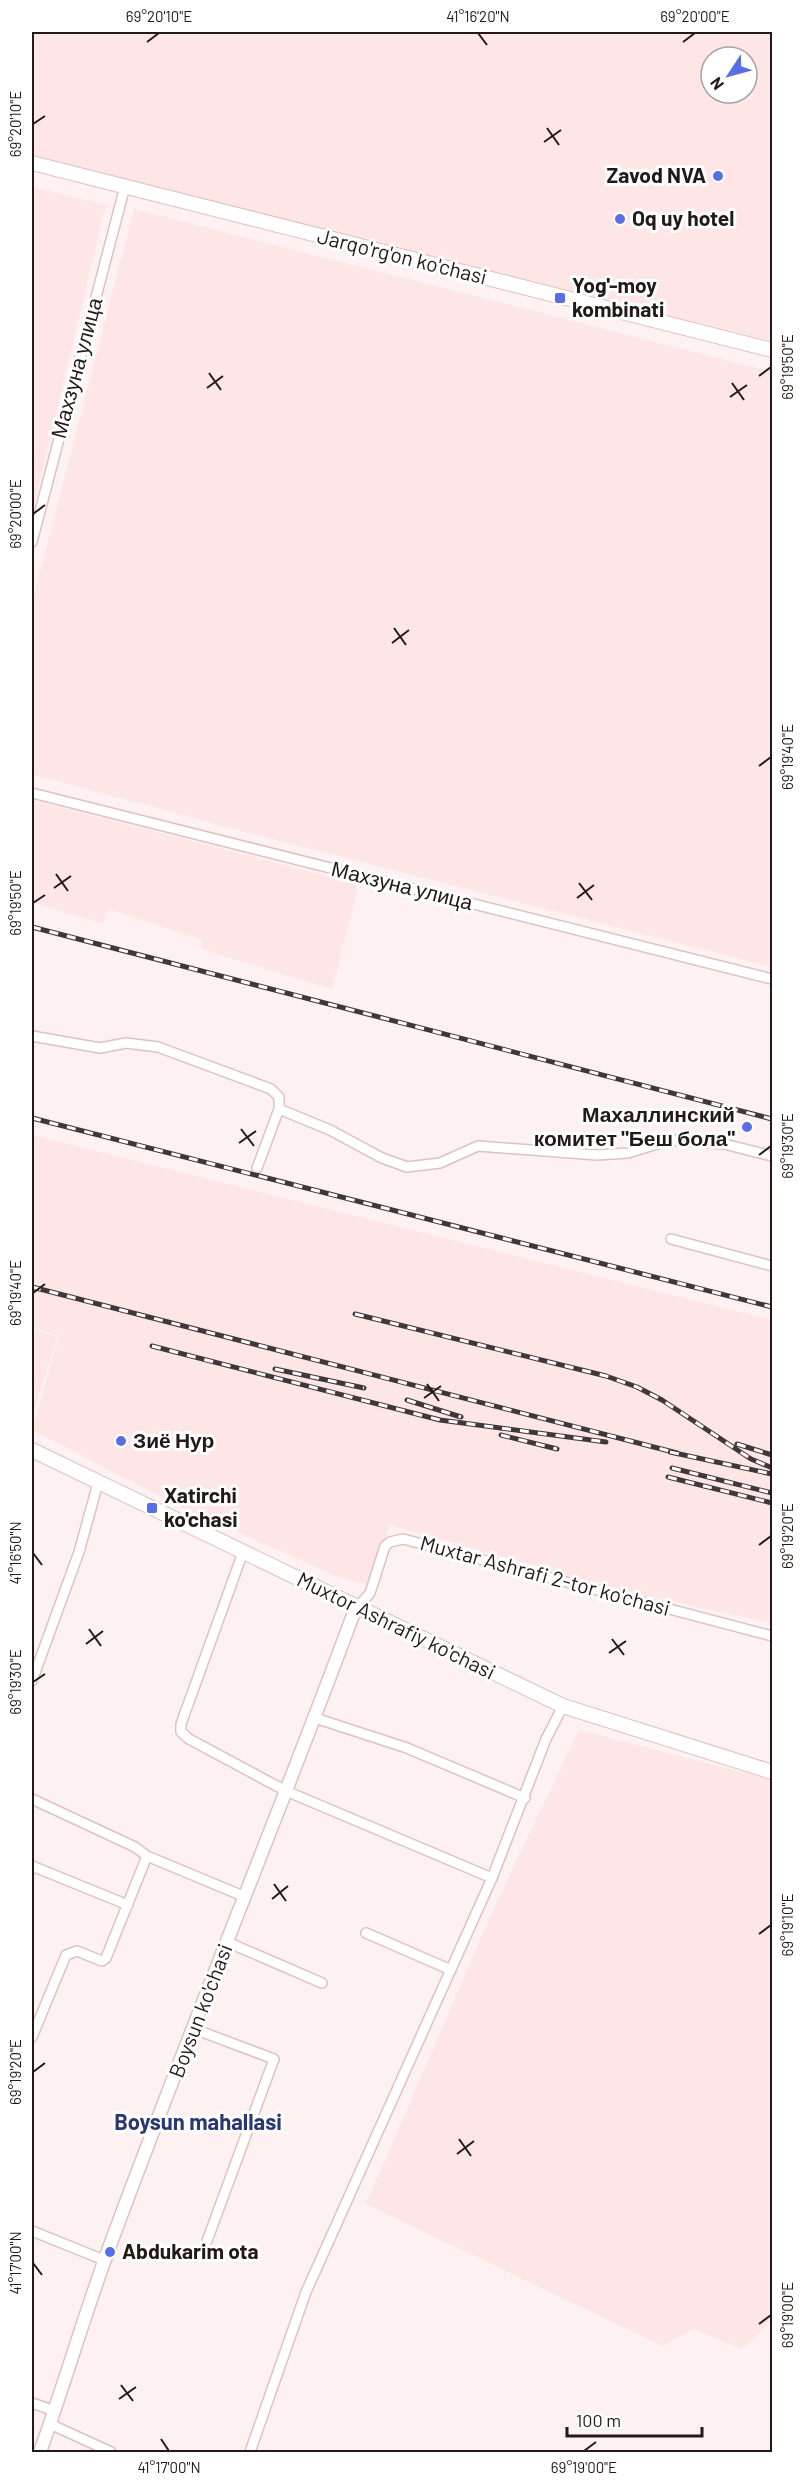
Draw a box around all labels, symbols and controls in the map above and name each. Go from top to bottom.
text: 69°20'10"E [126,7,192,25]
text: 41°16'20"N [446,7,510,25]
text: 69°20'00"E [660,7,730,25]
north arrow [699,45,759,105]
text: N [706,74,727,94]
text: 69°20'10"E [6,91,24,157]
place label: Zavod NVA [607,162,706,187]
marker: Zavod NVA [711,169,725,183]
place label: Oq uy hotel [632,205,734,230]
marker: Oq uy hotel [613,212,627,226]
street label: Jarqo'rg'on ko'chasi [315,222,490,289]
place label: Yog'-moy kombinati [572,272,664,321]
marker: Yog'-moy kombinati [553,291,567,305]
street label: Махзуна улица [45,294,106,441]
text: 69°19'50"E [778,334,796,400]
text: 69°20'00"E [6,479,24,549]
text: 69°19'40"E [778,724,796,790]
street label: Махзуна улица [329,855,476,914]
text: 69°19'50"E [6,870,24,936]
place label: Махаллинский комитет "Беш бола" [534,1101,735,1150]
text: 69°19'30"E [778,1113,796,1179]
marker: Махаллинский комитет "Беш бола" [740,1120,754,1134]
text: 69°19'40"E [6,1260,24,1326]
place label: Зиё Нур [133,1427,214,1452]
marker: Зиё Нур [114,1434,128,1448]
place label: Xatirchi ko'chasi [164,1482,238,1531]
marker: Xatirchi ko'chasi [145,1501,159,1515]
text: 69°19'20"E [778,1503,796,1569]
text: 41°16'50"N [6,1521,24,1585]
street label: Muxtar Ashrafi 2-tor ko'chasi [418,1529,673,1620]
street label: Muxtor Ashrafiy ko'chasi [293,1566,500,1684]
text: 69°19'30"E [6,1649,24,1715]
text: 69°19'10"E [778,1893,796,1957]
street label: Boysun ko'chasi [163,1940,237,2081]
text: 69°19'20"E [6,2039,24,2105]
district label: Boysun mahallasi [114,2108,282,2134]
text: 41°17'00"N [6,2231,24,2295]
place label: Abdukarim ota [122,2238,259,2263]
marker: Abdukarim ota [103,2245,117,2259]
text: 69°19'00"E [778,2282,796,2348]
scale bar [567,2400,702,2438]
text: 100 m [576,2409,621,2431]
text: 41°17'00"N [137,2458,201,2476]
text: 69°19'00"E [551,2458,617,2476]

